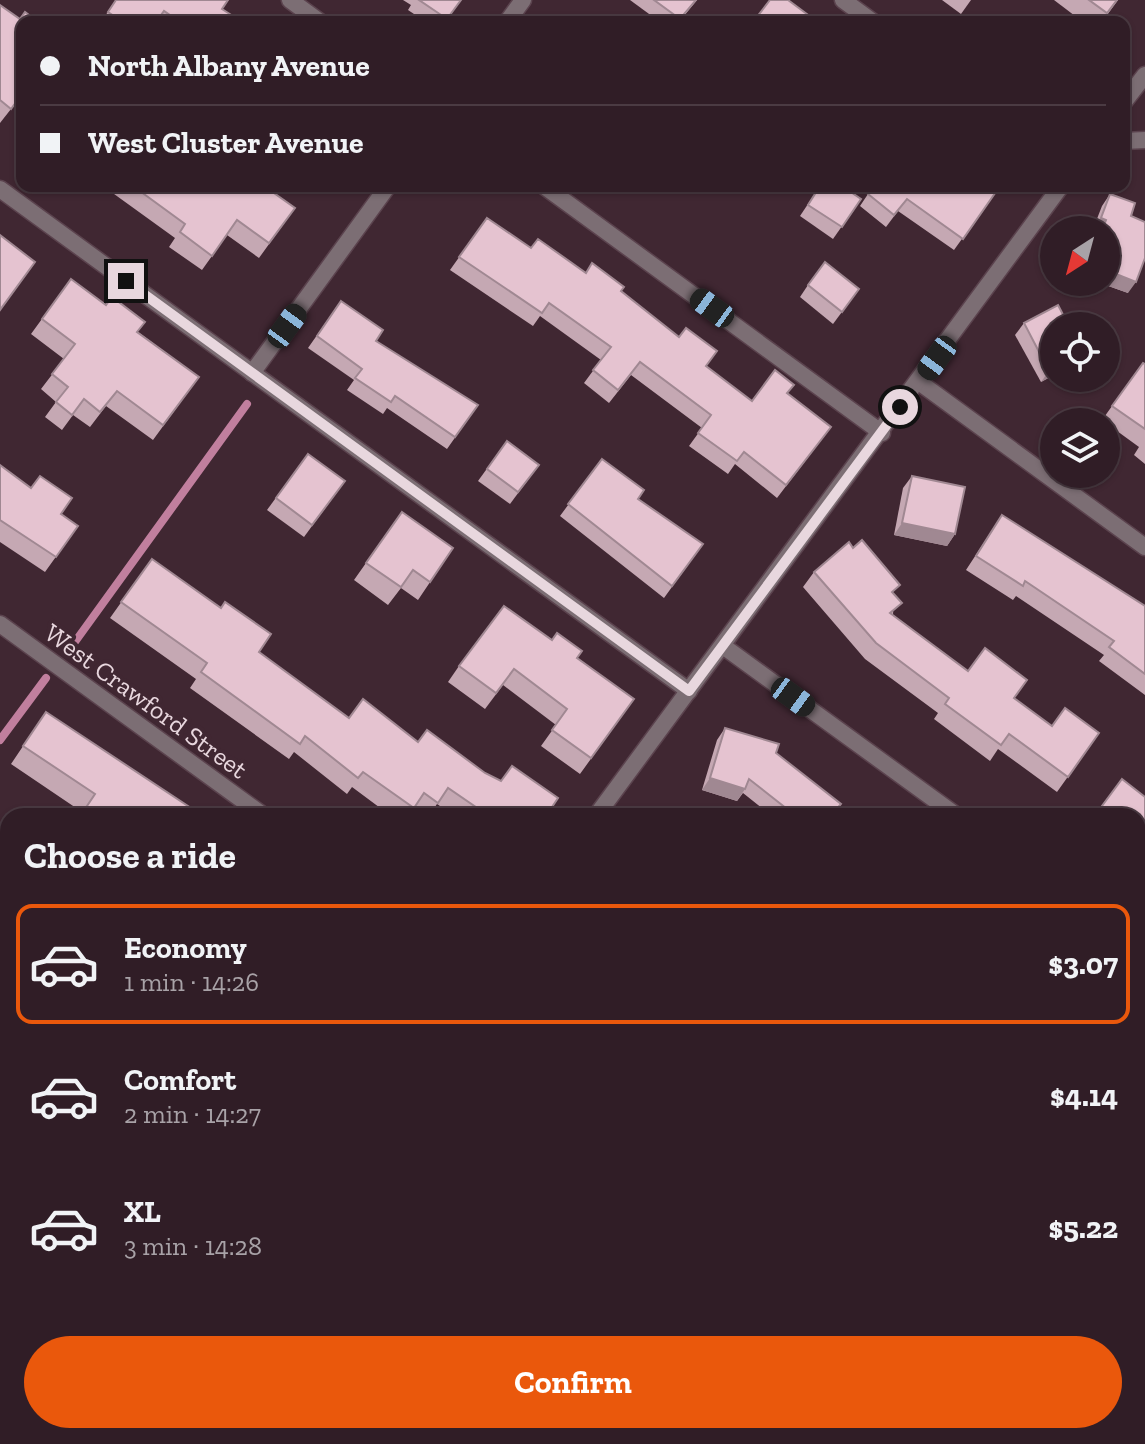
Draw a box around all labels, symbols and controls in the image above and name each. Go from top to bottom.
text: North Albany Avenue [88,48,370,84]
text: West Cluster Avenue [88,125,364,161]
north arrow [1040,216,1120,296]
map controls [1040,216,1120,488]
route end [108,263,144,299]
car [686,284,738,332]
car [263,300,311,352]
button: locate [1040,312,1120,392]
car [913,332,961,384]
route start [882,389,918,425]
button: layers [1040,408,1120,488]
street label: West Crawford Street [38,617,254,786]
car [767,673,819,721]
text: Choose a ride [24,834,236,877]
icon: car [28,928,100,1000]
text: Economy [124,930,247,966]
text: $3.07 [1048,946,1118,982]
text: 1 min · 14:26 [124,966,259,998]
icon: car [28,1060,100,1132]
text: Comfort [124,1062,236,1098]
text: $4.14 [1050,1078,1118,1114]
text: 2 min · 14:27 [124,1098,261,1130]
icon: car [28,1192,100,1264]
text: XL [124,1194,161,1230]
text: $5.22 [1049,1210,1118,1246]
text: 3 min · 14:28 [124,1230,262,1262]
button: Confirm [24,1336,1122,1428]

